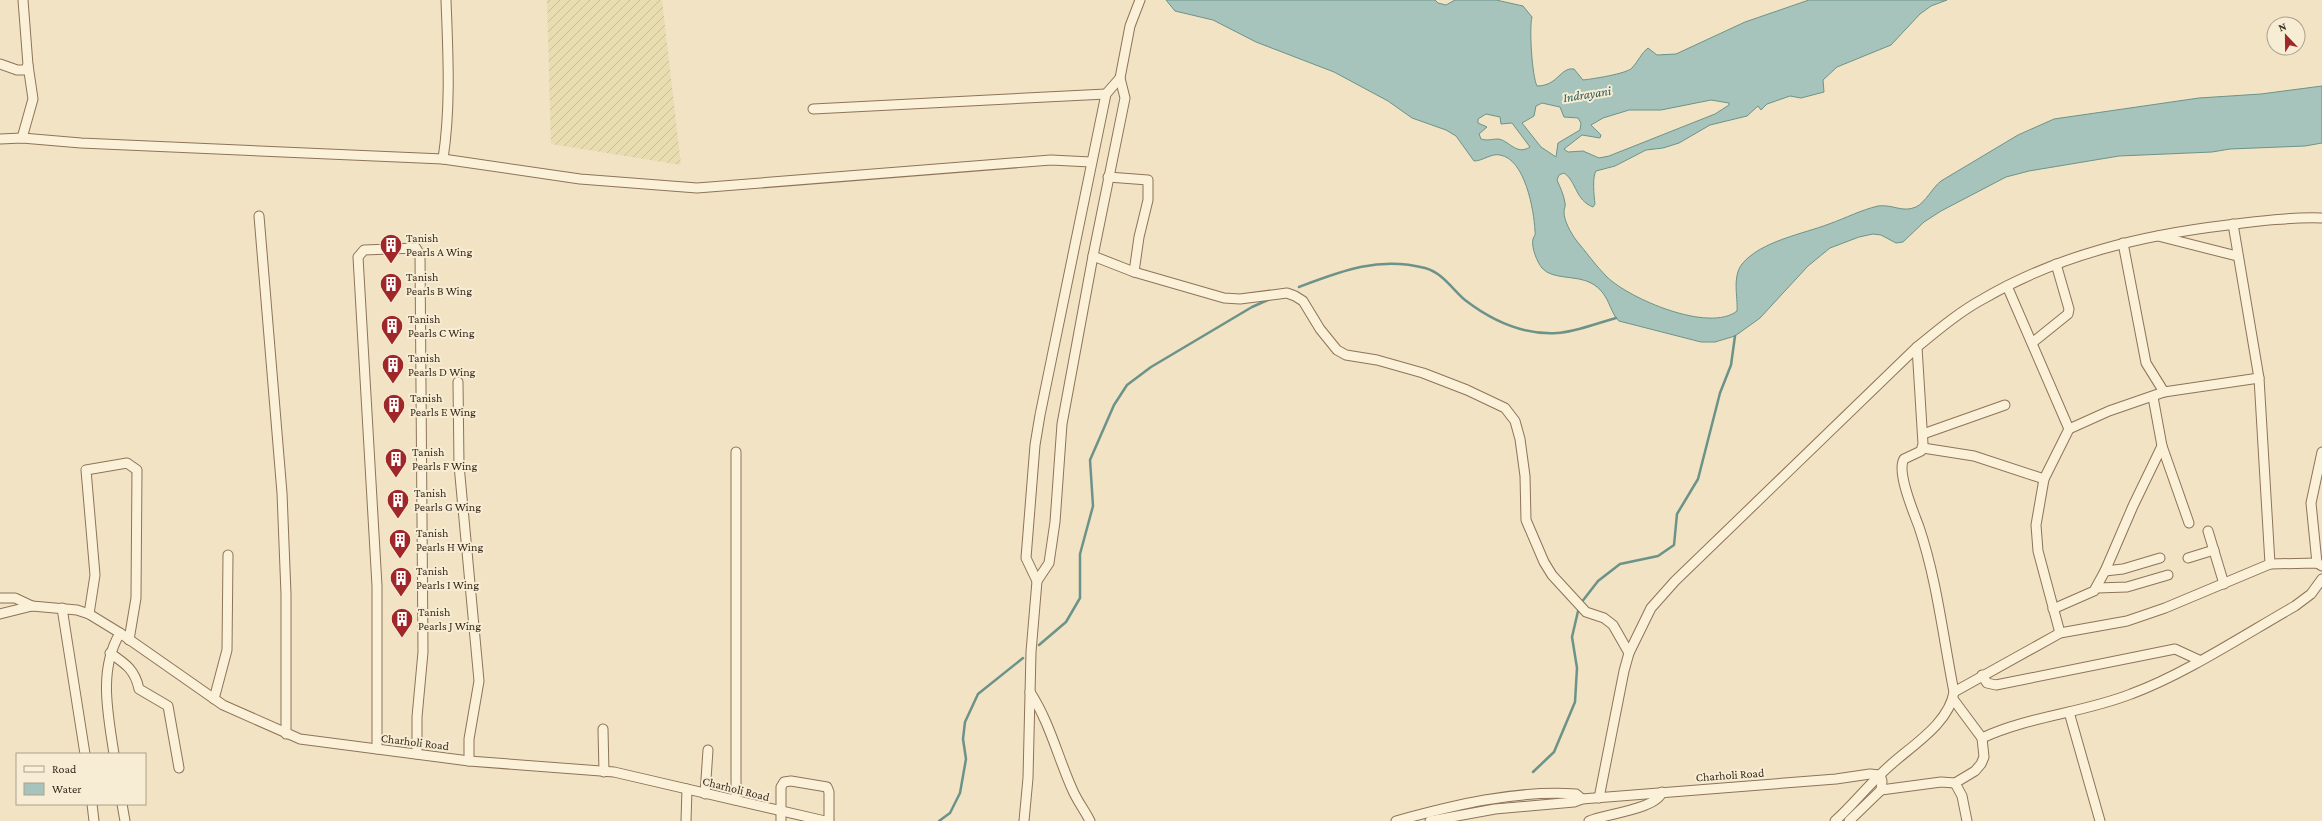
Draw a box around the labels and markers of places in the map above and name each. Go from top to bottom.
place label: Tanish Pearls A Wing [406,231,472,259]
building icon: Tanish Pearls A Wing [378,232,404,265]
place label: Tanish Pearls B Wing [406,270,472,298]
building icon: Tanish Pearls B Wing [378,271,404,304]
place label: Tanish Pearls C Wing [408,312,475,340]
building icon: Tanish Pearls C Wing [379,313,405,346]
place label: Tanish Pearls D Wing [408,351,476,379]
building icon: Tanish Pearls D Wing [380,352,406,385]
place label: Tanish Pearls E Wing [410,391,476,419]
building icon: Tanish Pearls E Wing [381,392,407,425]
place label: Tanish Pearls F Wing [412,445,478,473]
building icon: Tanish Pearls F Wing [383,446,409,479]
place label: Tanish Pearls G Wing [414,486,481,514]
building icon: Tanish Pearls G Wing [385,487,411,520]
place label: Tanish Pearls H Wing [416,526,483,554]
building icon: Tanish Pearls H Wing [387,527,413,560]
place label: Tanish Pearls I Wing [416,564,479,592]
building icon: Tanish Pearls I Wing [388,565,414,598]
place label: Tanish Pearls J Wing [418,605,481,633]
building icon: Tanish Pearls J Wing [389,606,415,639]

